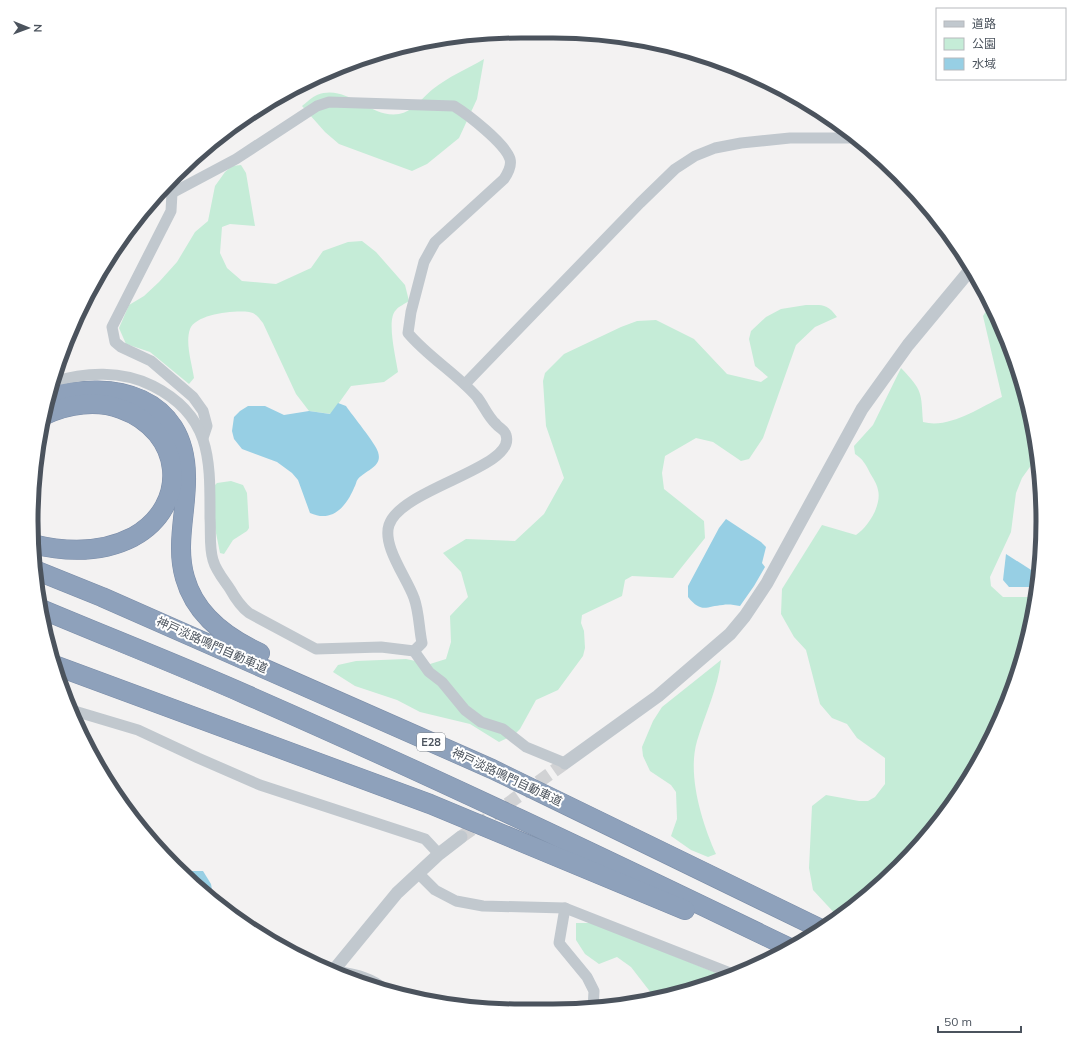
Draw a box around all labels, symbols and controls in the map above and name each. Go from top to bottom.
north arrow [8,8,48,48]
legend [936,8,1066,80]
text: 道路 [972,16,996,31]
text: N [31,24,45,32]
text: 公園 [972,36,996,51]
text: 水域 [972,56,996,71]
street label: 神戸淡路鳴門自動車道 [154,613,270,676]
road number: E28 [417,733,445,751]
street label: 神戸淡路鳴門自動車道 [450,744,565,809]
scale bar [938,1008,1021,1034]
text: 50 m [944,1014,972,1029]

